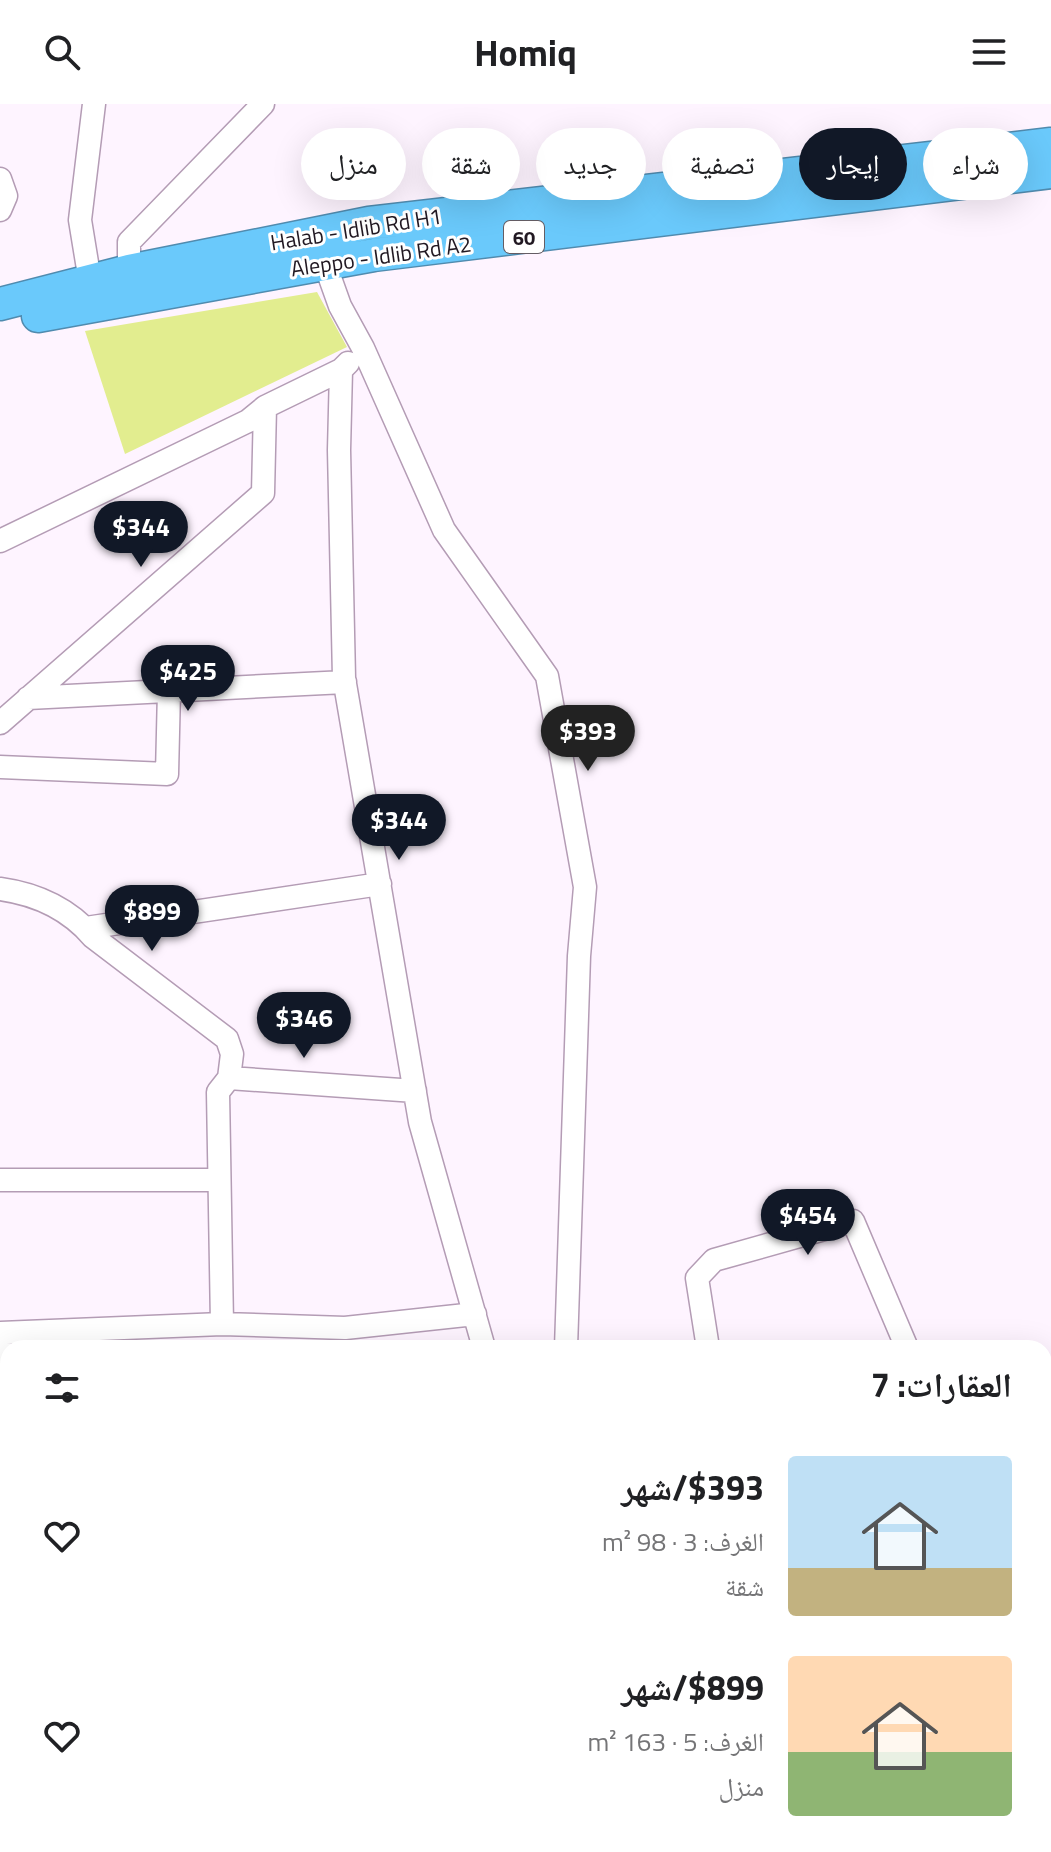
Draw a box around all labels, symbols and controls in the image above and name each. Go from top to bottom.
text: Homiq [474,25,577,80]
icon: search [40,30,84,74]
icon: menu [967,30,1011,74]
chip: منزل [301,128,406,200]
chip: شقة [422,128,520,200]
chip: جديد [536,128,646,200]
chip: تصفية [662,128,783,200]
chip: إيجار [799,128,907,200]
chip: شراء [923,128,1028,200]
street label: Halab - Idlib Rd H1 [268,199,444,259]
road number: 60 [504,221,544,253]
street label: Aleppo - Idlib Rd A2 [289,227,473,285]
pin: $344 [94,501,188,569]
text: $344 [112,507,170,546]
pin: $425 [141,645,235,713]
text: $425 [159,651,217,690]
pin: $393 [541,705,635,773]
text: $393 [559,711,617,750]
pin: $344 [352,794,446,862]
text: $344 [370,800,428,839]
pin: $899 [105,885,199,953]
text: $899 [123,891,181,930]
pin: $346 [257,992,351,1060]
text: $346 [275,998,333,1037]
pin: $454 [761,1189,855,1257]
text: $454 [779,1195,837,1234]
text: العقارات: 7 [871,1358,1012,1410]
icon: filters [40,1366,84,1410]
text: $393/شهر [621,1461,764,1513]
icon: home [852,1488,948,1584]
icon: heart [40,1514,84,1558]
text: الغرف: 3 · 98 m² [602,1522,764,1561]
text: شقة [725,1567,764,1606]
text: $899/شهر [621,1661,764,1713]
icon: home [852,1688,948,1784]
icon: heart [40,1714,84,1758]
text: الغرف: 5 · 163 m² [588,1722,764,1761]
text: منزل [719,1767,764,1806]

